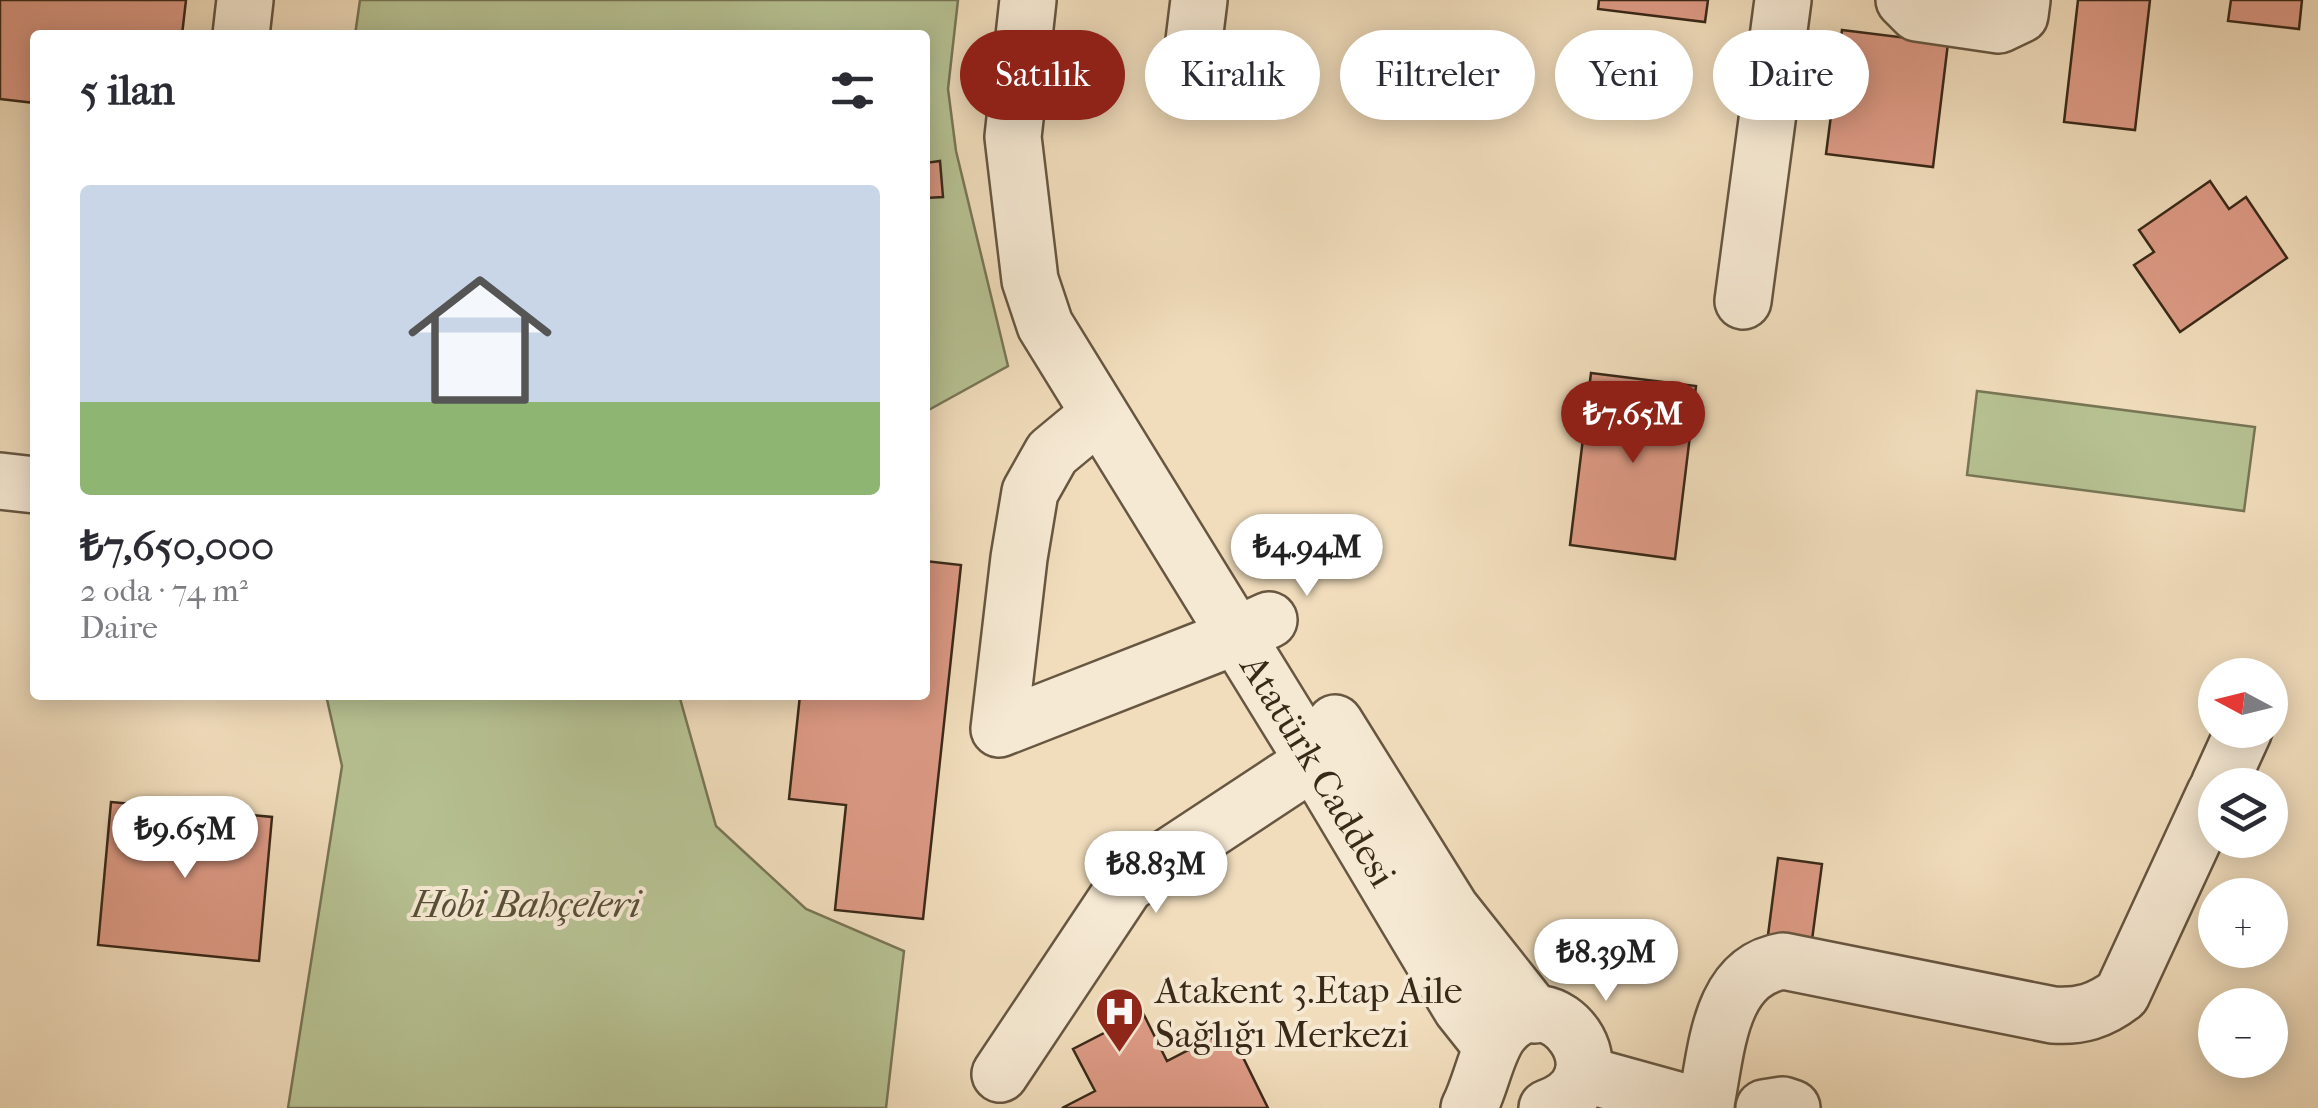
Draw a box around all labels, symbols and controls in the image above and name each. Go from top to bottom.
chip: Satılık [960,30,1125,120]
chip: Kiralık [1145,30,1320,120]
chip: Filtreler [1340,30,1535,120]
chip: Yeni [1555,30,1693,120]
chip: Daire [1713,30,1869,120]
icon: filters [825,63,880,118]
text: 5 ilan [80,66,175,115]
icon: home [390,250,570,430]
pin: ₺7.65M [1552,381,1714,466]
text: ₺7.65M [1583,395,1683,432]
pin: ₺4.94M [1226,514,1388,599]
text: ₺7,650,000 [80,522,274,571]
text: ₺4.94M [1253,528,1361,565]
text: 2 oda · 74 m² [80,572,248,609]
text: Daire [80,609,158,646]
street label: Atatürk Caddesi [1230,645,1406,894]
north arrow [2198,658,2288,748]
map controls [2198,658,2288,1078]
button: layers [2198,768,2288,858]
pin: ₺9.65M [104,796,266,881]
text: ₺9.65M [134,810,236,847]
pin: ₺8.83M [1075,831,1237,916]
text: ₺8.83M [1106,845,1206,882]
button: + [2198,878,2288,968]
park label: Hobi Bahçeleri [410,882,643,927]
pin: ₺8.39M [1525,919,1687,1004]
text: ₺8.39M [1556,933,1656,970]
place label: Atakent 3.Etap Aile Sağlığı Merkezi [1153,968,1463,1057]
hospital icon: Atakent 3.Etap Aile Sağlığı Merkezi [1094,986,1146,1054]
button: − [2198,988,2288,1078]

